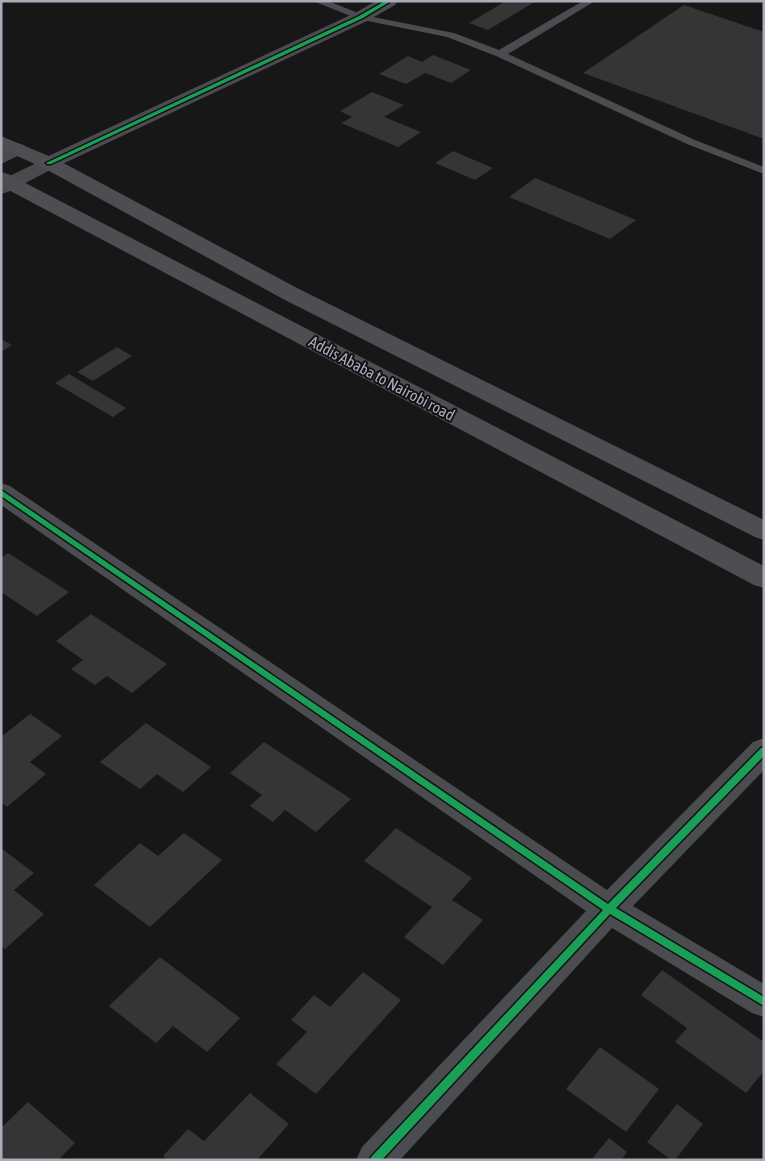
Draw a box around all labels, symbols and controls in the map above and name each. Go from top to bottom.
street label: Addis Ababa to Nairobi road [306,332,458,424]

